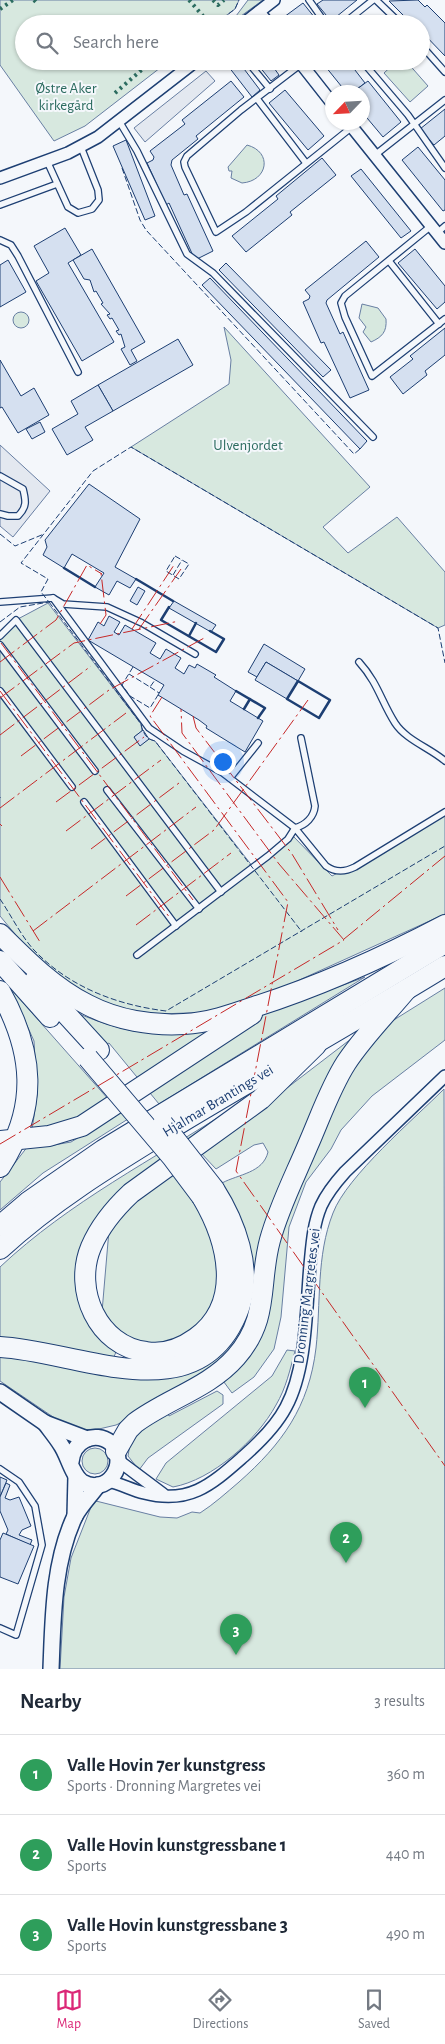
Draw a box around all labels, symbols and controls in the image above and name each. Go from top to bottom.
search box [15,15,430,70]
icon: search [33,29,61,57]
text: Search here [73,33,159,52]
park label: Østre Aker kirkegård [35,81,97,113]
north arrow [325,85,370,130]
park label: Ulvenjordet [213,438,283,453]
your location [210,749,236,775]
street label: Hjalmar Brantings vei [160,1062,276,1140]
street label: Dronning Margretes vei [291,1227,323,1365]
pin: 1 [349,1367,381,1408]
pin: 2 [330,1522,362,1563]
pin: 3 [220,1614,252,1655]
text: Nearby [20,1691,81,1712]
text: 3 results [374,1693,425,1709]
text: Valle Hovin 7er kunstgress [67,1756,265,1775]
text: 1 [33,1766,39,1782]
text: 360 m [387,1766,425,1782]
text: Sports · Dronning Margretes vei [67,1778,261,1794]
text: Valle Hovin kunstgressbane 1 [67,1836,287,1855]
text: 2 [32,1846,40,1862]
text: 440 m [386,1846,425,1862]
text: Sports [67,1858,107,1874]
text: Valle Hovin kunstgressbane 3 [67,1916,288,1935]
text: 3 [33,1926,39,1942]
text: 490 m [386,1926,425,1942]
text: Sports [67,1938,107,1954]
tab: Map [55,1986,83,2033]
tab: Directions [193,1986,248,2033]
tab: Saved [358,1986,390,2033]

